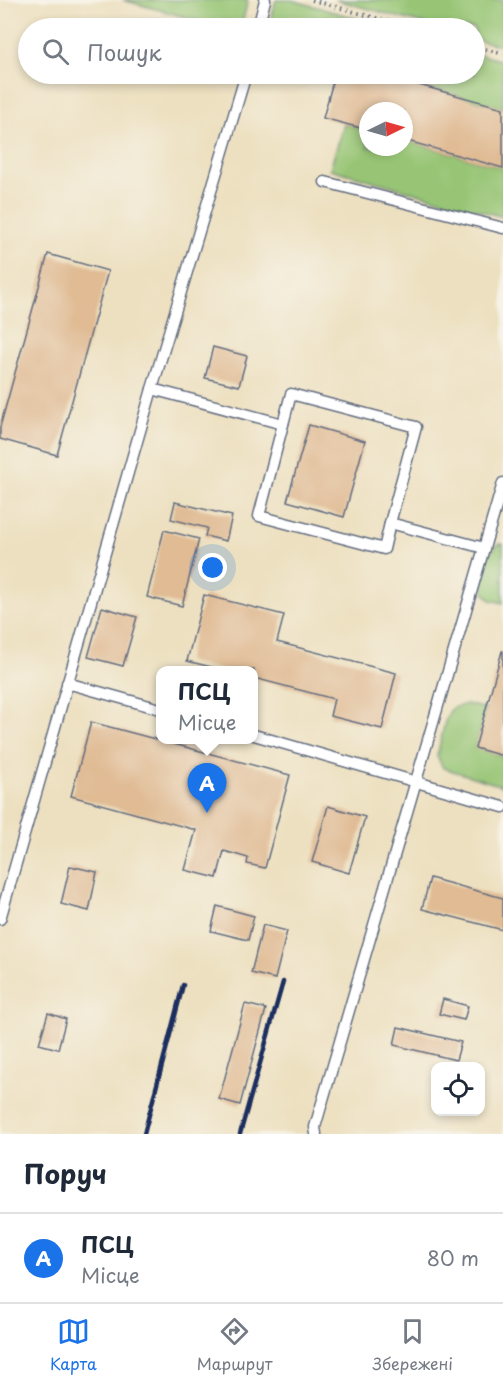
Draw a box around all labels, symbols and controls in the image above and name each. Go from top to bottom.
search box [18,18,485,84]
icon: search [39,35,72,68]
text: Пошук [87,35,162,68]
north arrow [359,102,413,156]
your location [198,553,227,582]
popup [156,666,258,744]
text: ПСЦ [178,674,230,707]
text: Місце [178,707,236,737]
pin: A [188,764,226,813]
map controls [431,1062,485,1116]
button: locate [431,1062,485,1116]
text: Поруч [24,1154,107,1193]
text: ПСЦ [81,1227,134,1260]
text: A [36,1243,51,1273]
text: 80 m [427,1243,479,1273]
text: Місце [81,1260,140,1290]
tab: Карта [50,1315,97,1375]
tab: Маршрут [197,1315,273,1375]
tab: Збережені [373,1315,453,1375]

